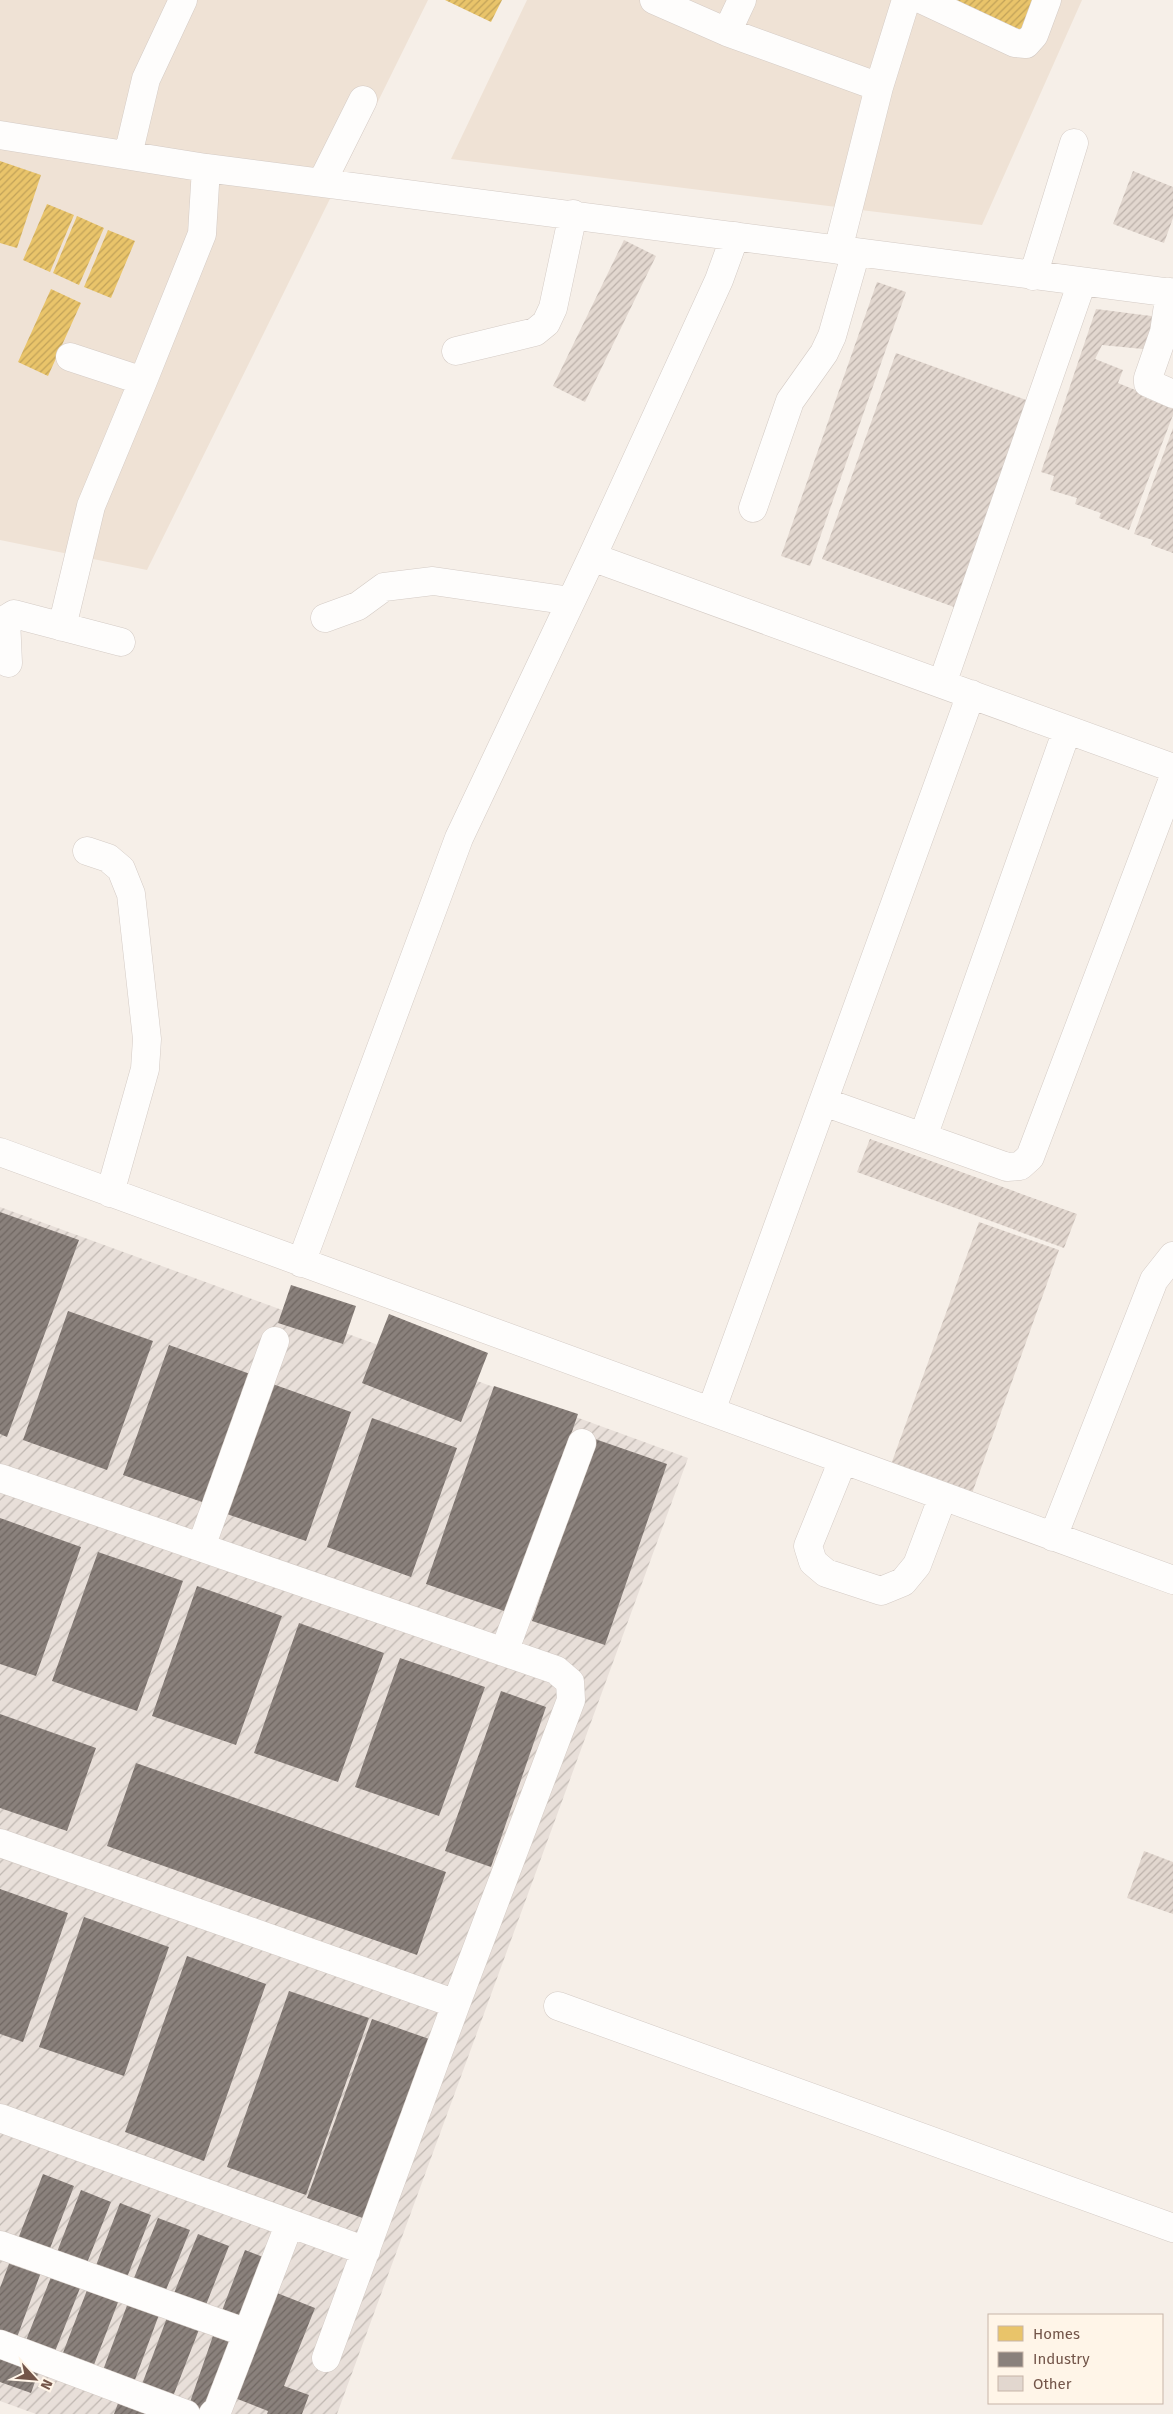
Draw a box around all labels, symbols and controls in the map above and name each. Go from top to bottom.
legend [988,2314,1163,2404]
text: Homes [1033,2325,1080,2343]
text: Industry [1033,2350,1090,2368]
north arrow [10,2354,60,2404]
text: Other [1033,2375,1072,2393]
text: N [37,2377,56,2392]

